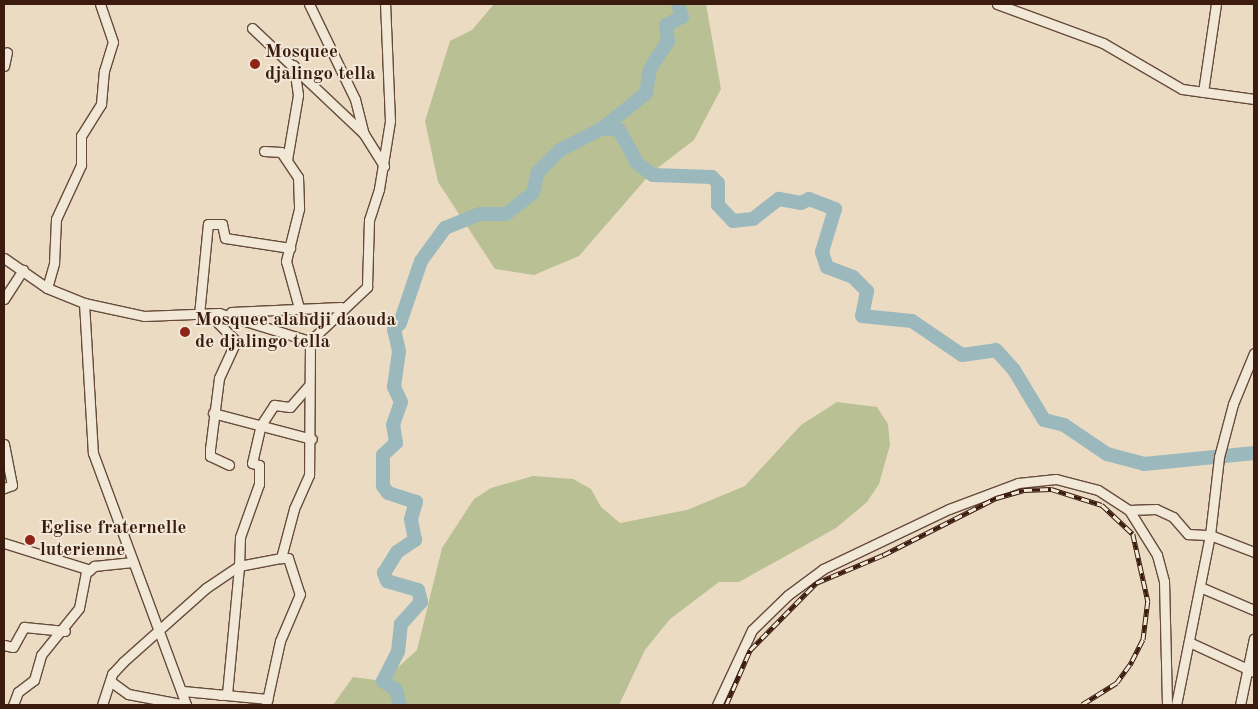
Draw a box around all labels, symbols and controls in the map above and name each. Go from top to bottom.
place label: Mosquee djalingo tella [265,42,376,86]
marker: Mosquee djalingo tella [249,58,261,70]
place label: Mosquee alahdji daouda de djalingo tella [195,310,396,354]
marker: Mosquee alahdji daouda de djalingo tella [179,326,191,338]
place label: Eglise fraternelle luterienne [40,518,186,562]
marker: Eglise fraternelle luterienne [24,534,36,546]

